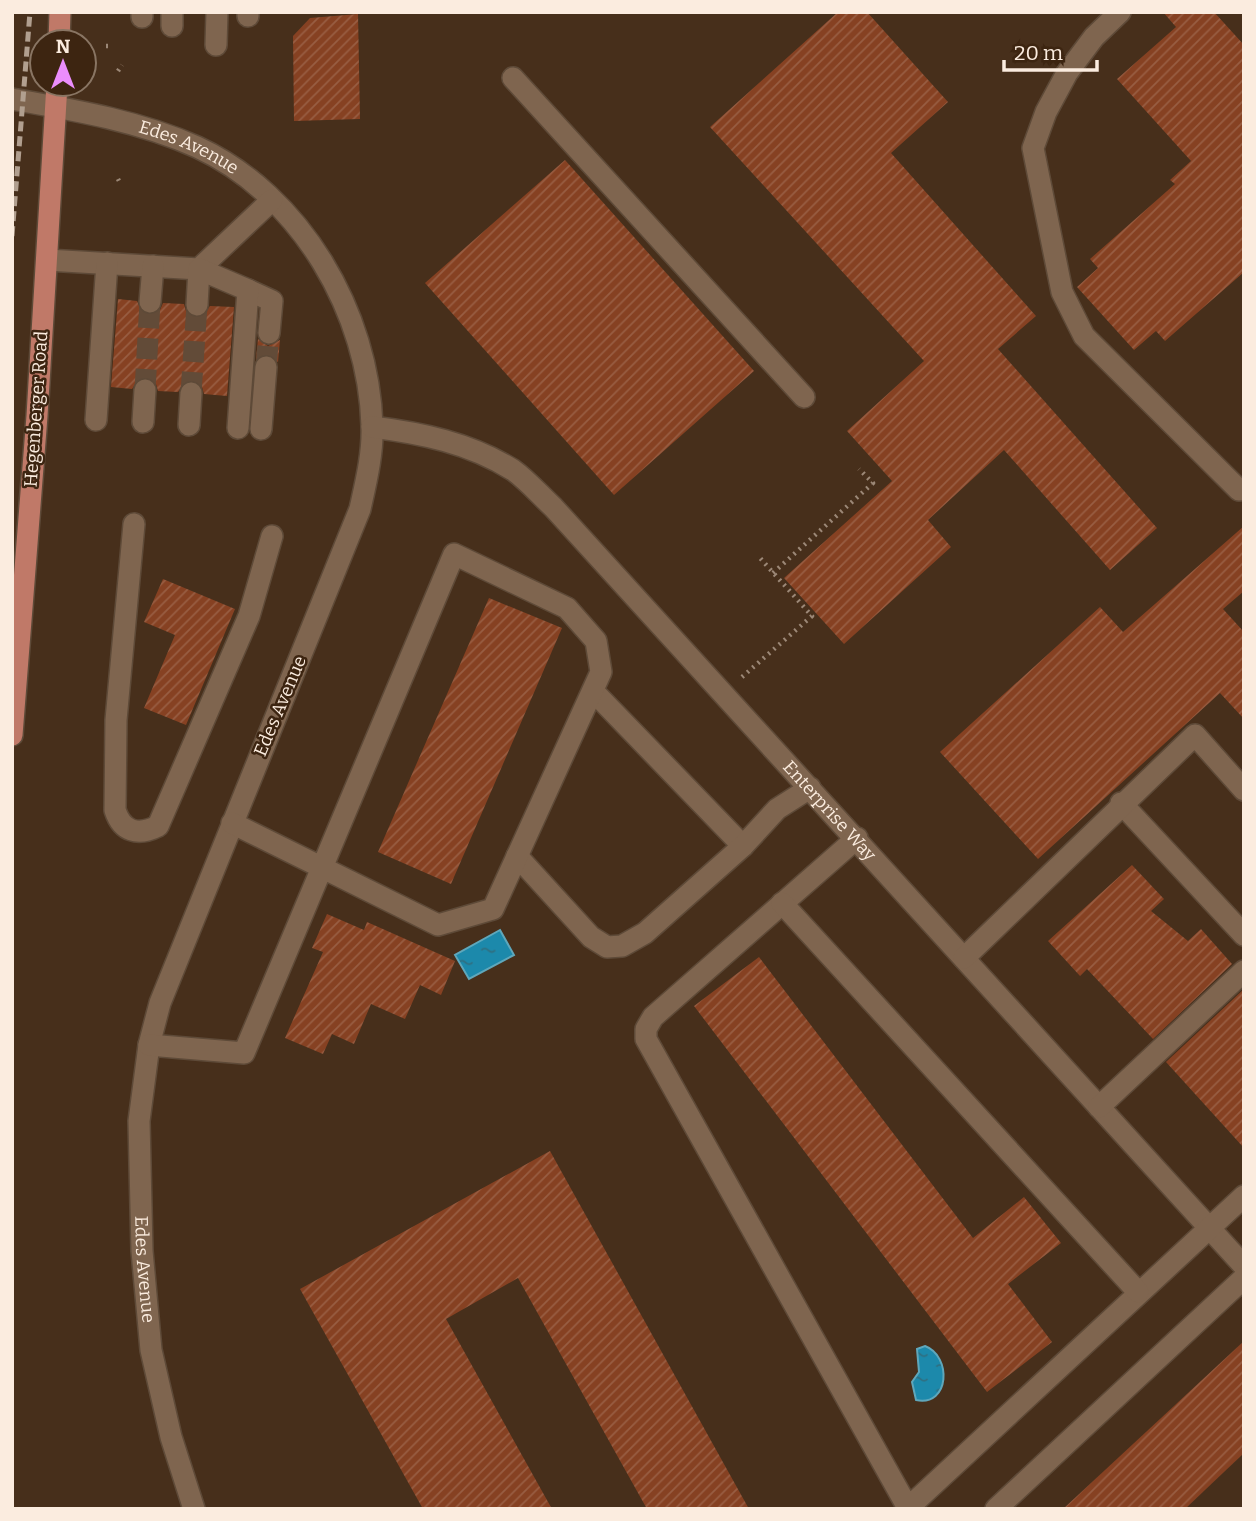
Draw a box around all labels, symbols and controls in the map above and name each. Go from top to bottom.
north arrow [28,28,98,98]
scale bar [1004,28,1097,72]
text: N [56,35,71,58]
text: 20 m [1014,40,1063,66]
street label: Edes Avenue [136,116,243,179]
street label: Hegenberger Road [20,330,52,488]
street label: Edes Avenue [249,652,311,760]
street label: Enterprise Way [778,756,881,866]
street label: Edes Avenue [130,1216,159,1324]

